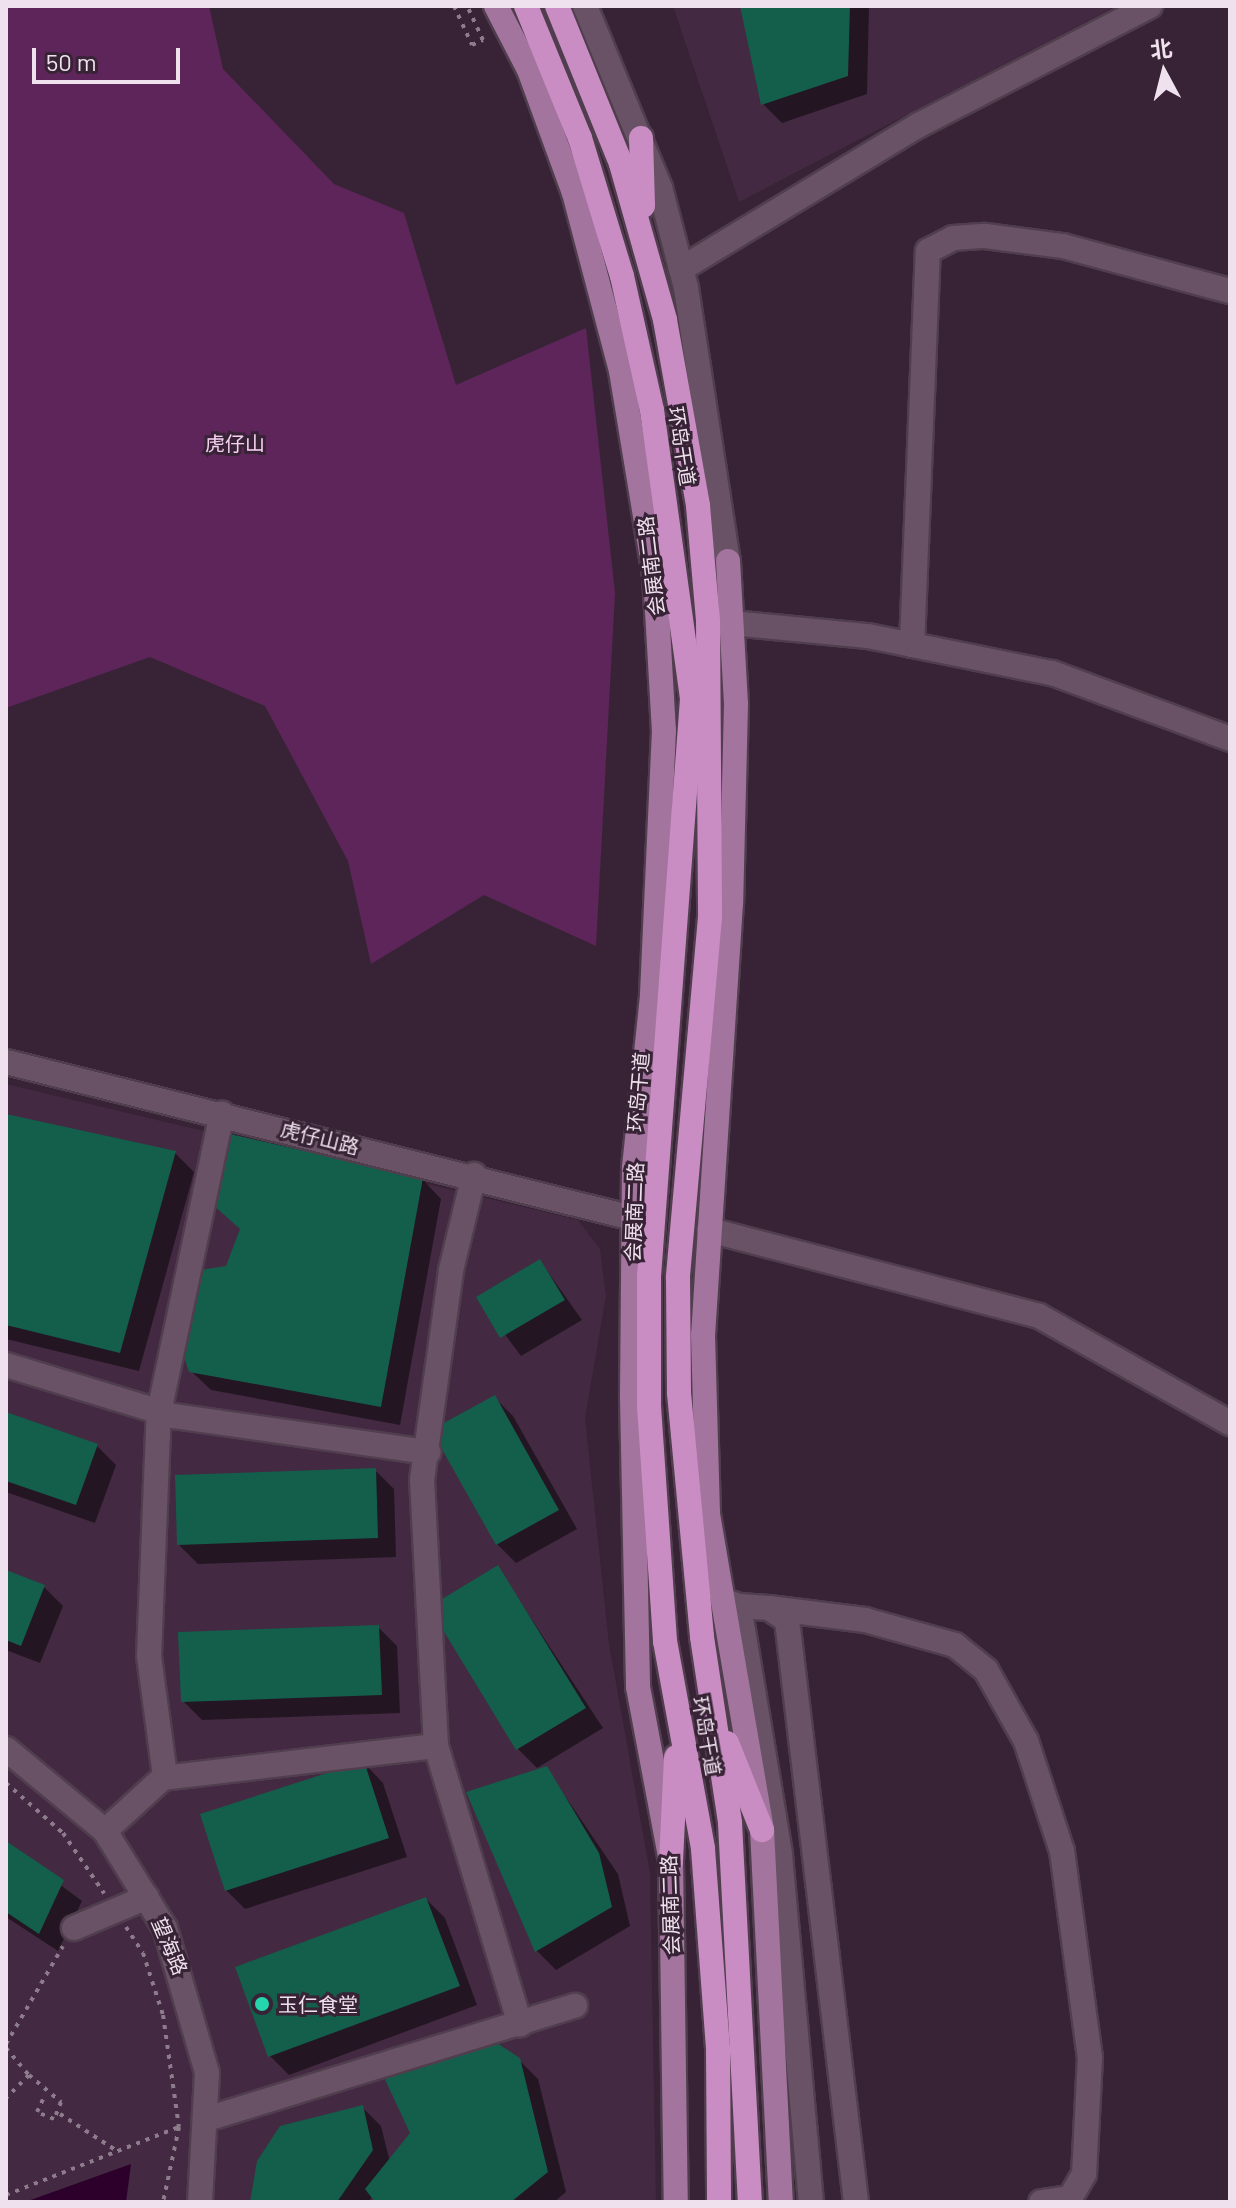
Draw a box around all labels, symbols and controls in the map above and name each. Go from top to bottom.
scale bar [36,32,184,82]
north arrow [1124,32,1204,112]
text: 北 [1149,34,1174,62]
text: 50 m [46,47,97,76]
street label: 环岛干道 [664,405,700,487]
park label: 虎仔山 [205,431,265,455]
street label: 会展南二路 [633,515,669,617]
street label: 环岛干道 [623,1051,653,1133]
street label: 虎仔山路 [278,1117,362,1159]
street label: 会展南二路 [620,1162,648,1262]
street label: 环岛干道 [688,1695,726,1777]
street label: 会展南二路 [656,1855,684,1955]
street label: 望海路 [147,1914,193,1978]
place label: 玉仁食堂 [278,1992,358,2016]
marker: 玉仁食堂 [253,1995,271,2013]

